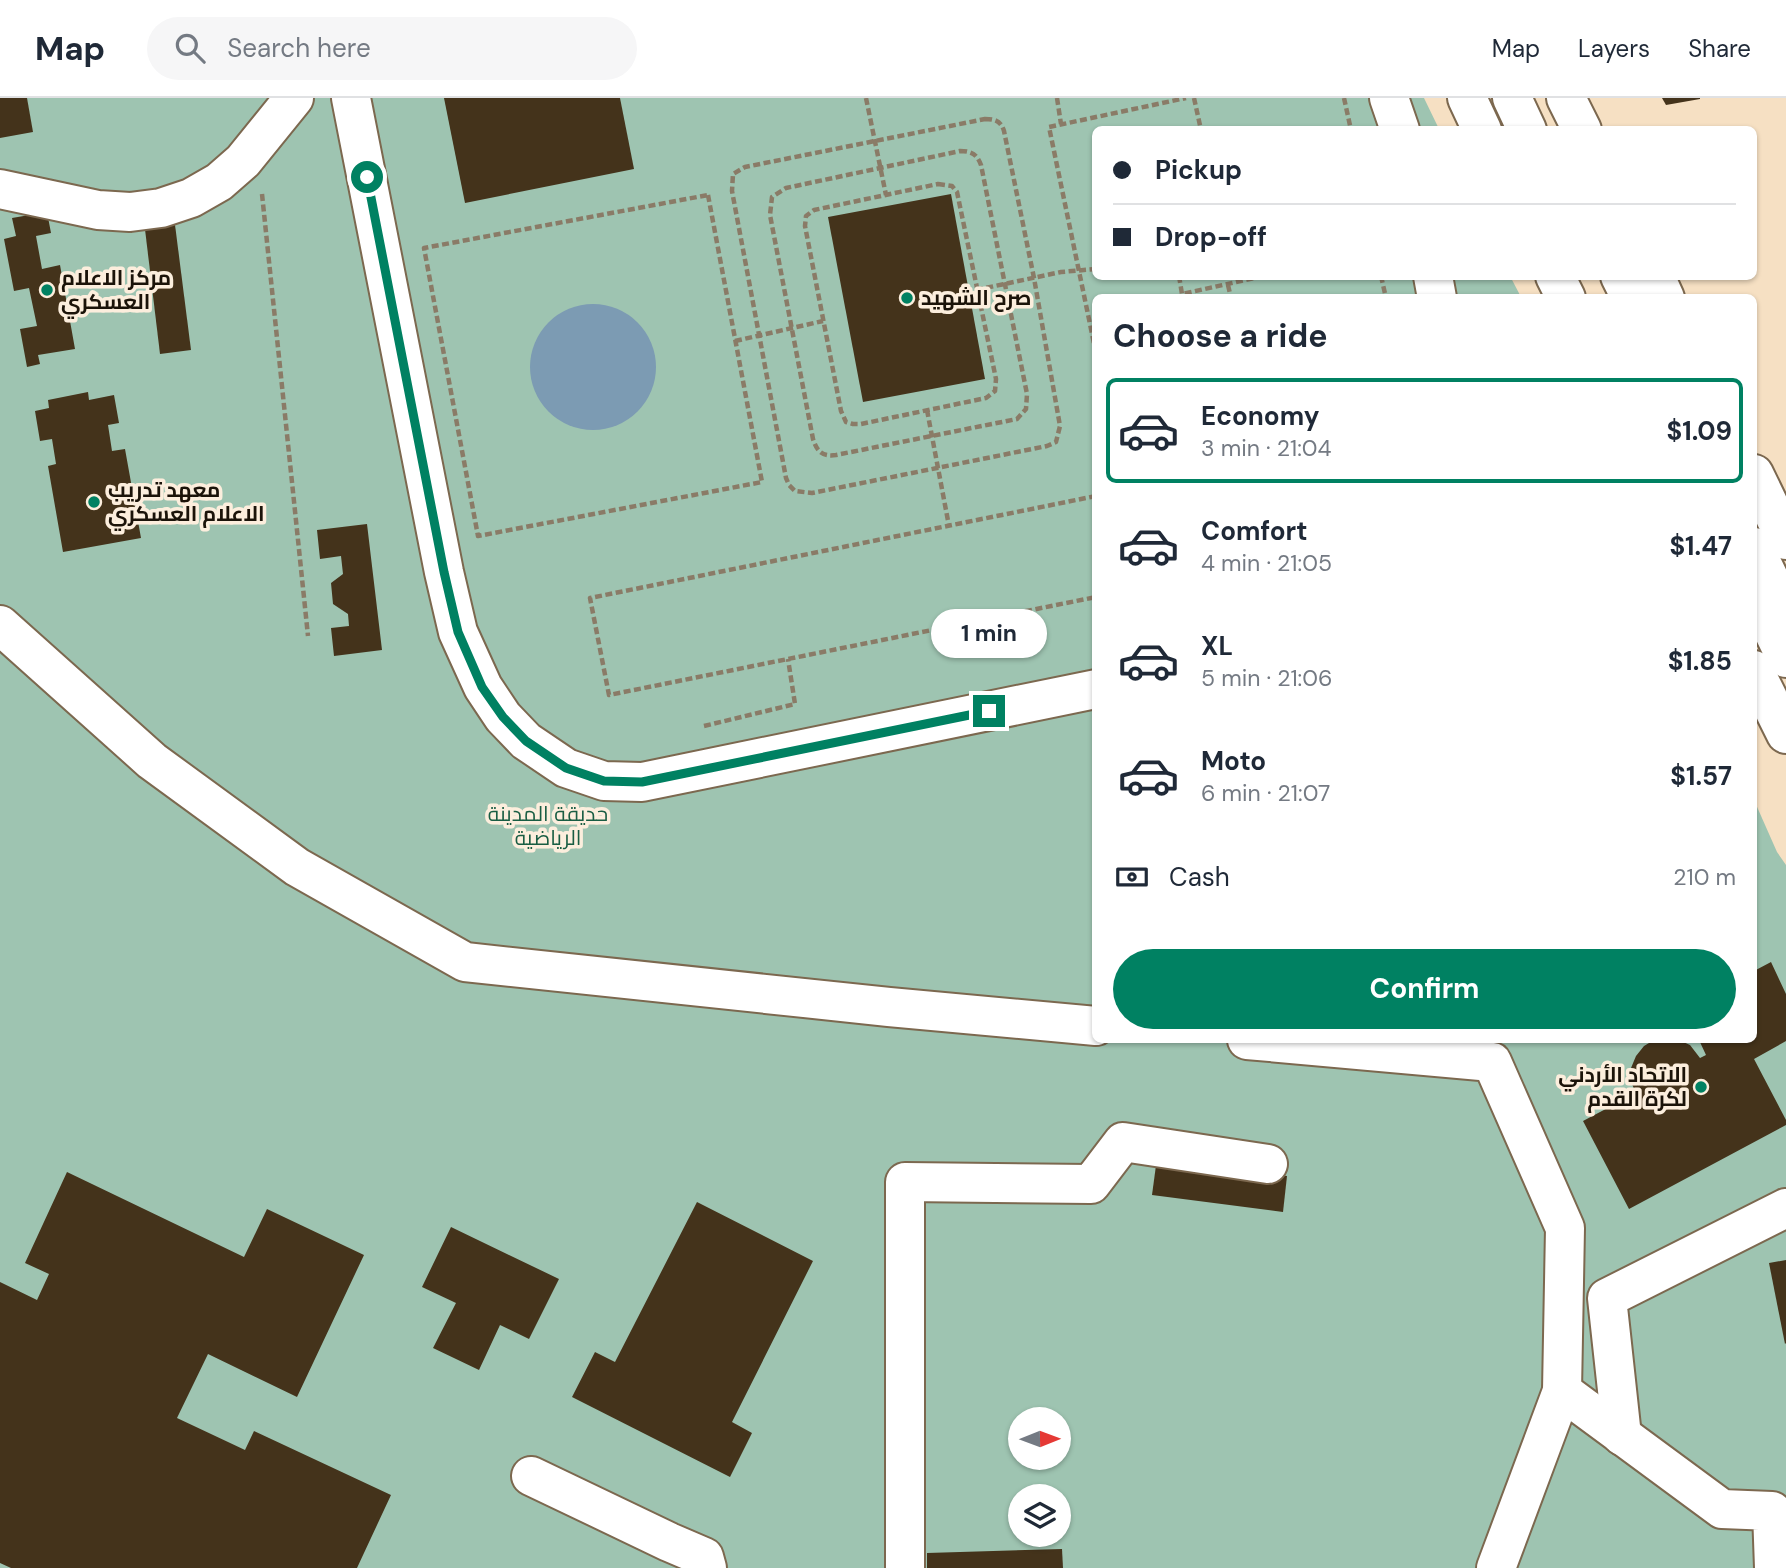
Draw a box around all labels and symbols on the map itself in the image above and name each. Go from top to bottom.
route start [351,161,383,193]
place label: مركز الاعلام العسكري [61,264,171,319]
marker: مركز الاعلام العسكري [39,282,55,298]
place label: صرح الشهيد [921,284,1031,312]
marker: صرح الشهيد [899,290,915,306]
place label: معهد تدريب الاعلام العسكري [108,476,265,531]
marker: معهد تدريب الاعلام العسكري [86,494,102,510]
callout: 1 min [931,610,1047,658]
route end [973,695,1005,727]
park label: حديقة المدينة الرياضية [488,800,608,852]
place label: الاتحاد الأردني لكرة القدم [1558,1061,1687,1113]
marker: الاتحاد الأردني لكرة القدم [1693,1079,1709,1095]
north arrow [1008,1407,1071,1470]

